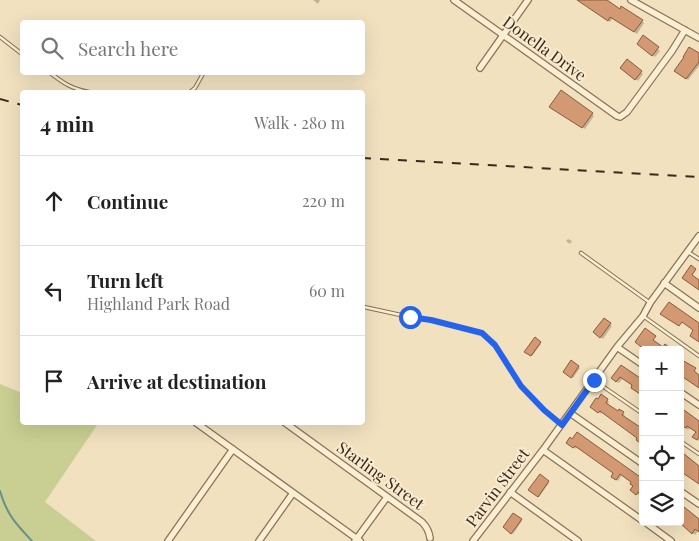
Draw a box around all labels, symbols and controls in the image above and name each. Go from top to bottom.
street label: Donella Drive [499,11,591,85]
search box [20,20,365,75]
icon: search [38,34,66,62]
text: Search here [78,35,178,61]
text: 4 min [40,109,94,137]
text: Walk · 280 m [254,112,345,133]
icon: ahead [40,187,68,215]
text: Continue [87,188,168,214]
text: 220 m [302,190,345,211]
text: Turn left [87,267,164,293]
icon: left [40,277,68,305]
text: 60 m [309,280,345,301]
text: Highland Park Road [87,293,230,314]
route start [399,306,422,329]
map controls [639,346,684,526]
button: + [639,346,684,391]
icon: arrive [40,367,68,395]
text: Arrive at destination [87,368,267,394]
route end [583,369,606,392]
button: − [639,391,684,436]
street label: Starling Street [333,436,429,514]
button: locate [639,436,684,481]
street label: Parvin Street [461,443,534,531]
button: layers [639,481,684,526]

